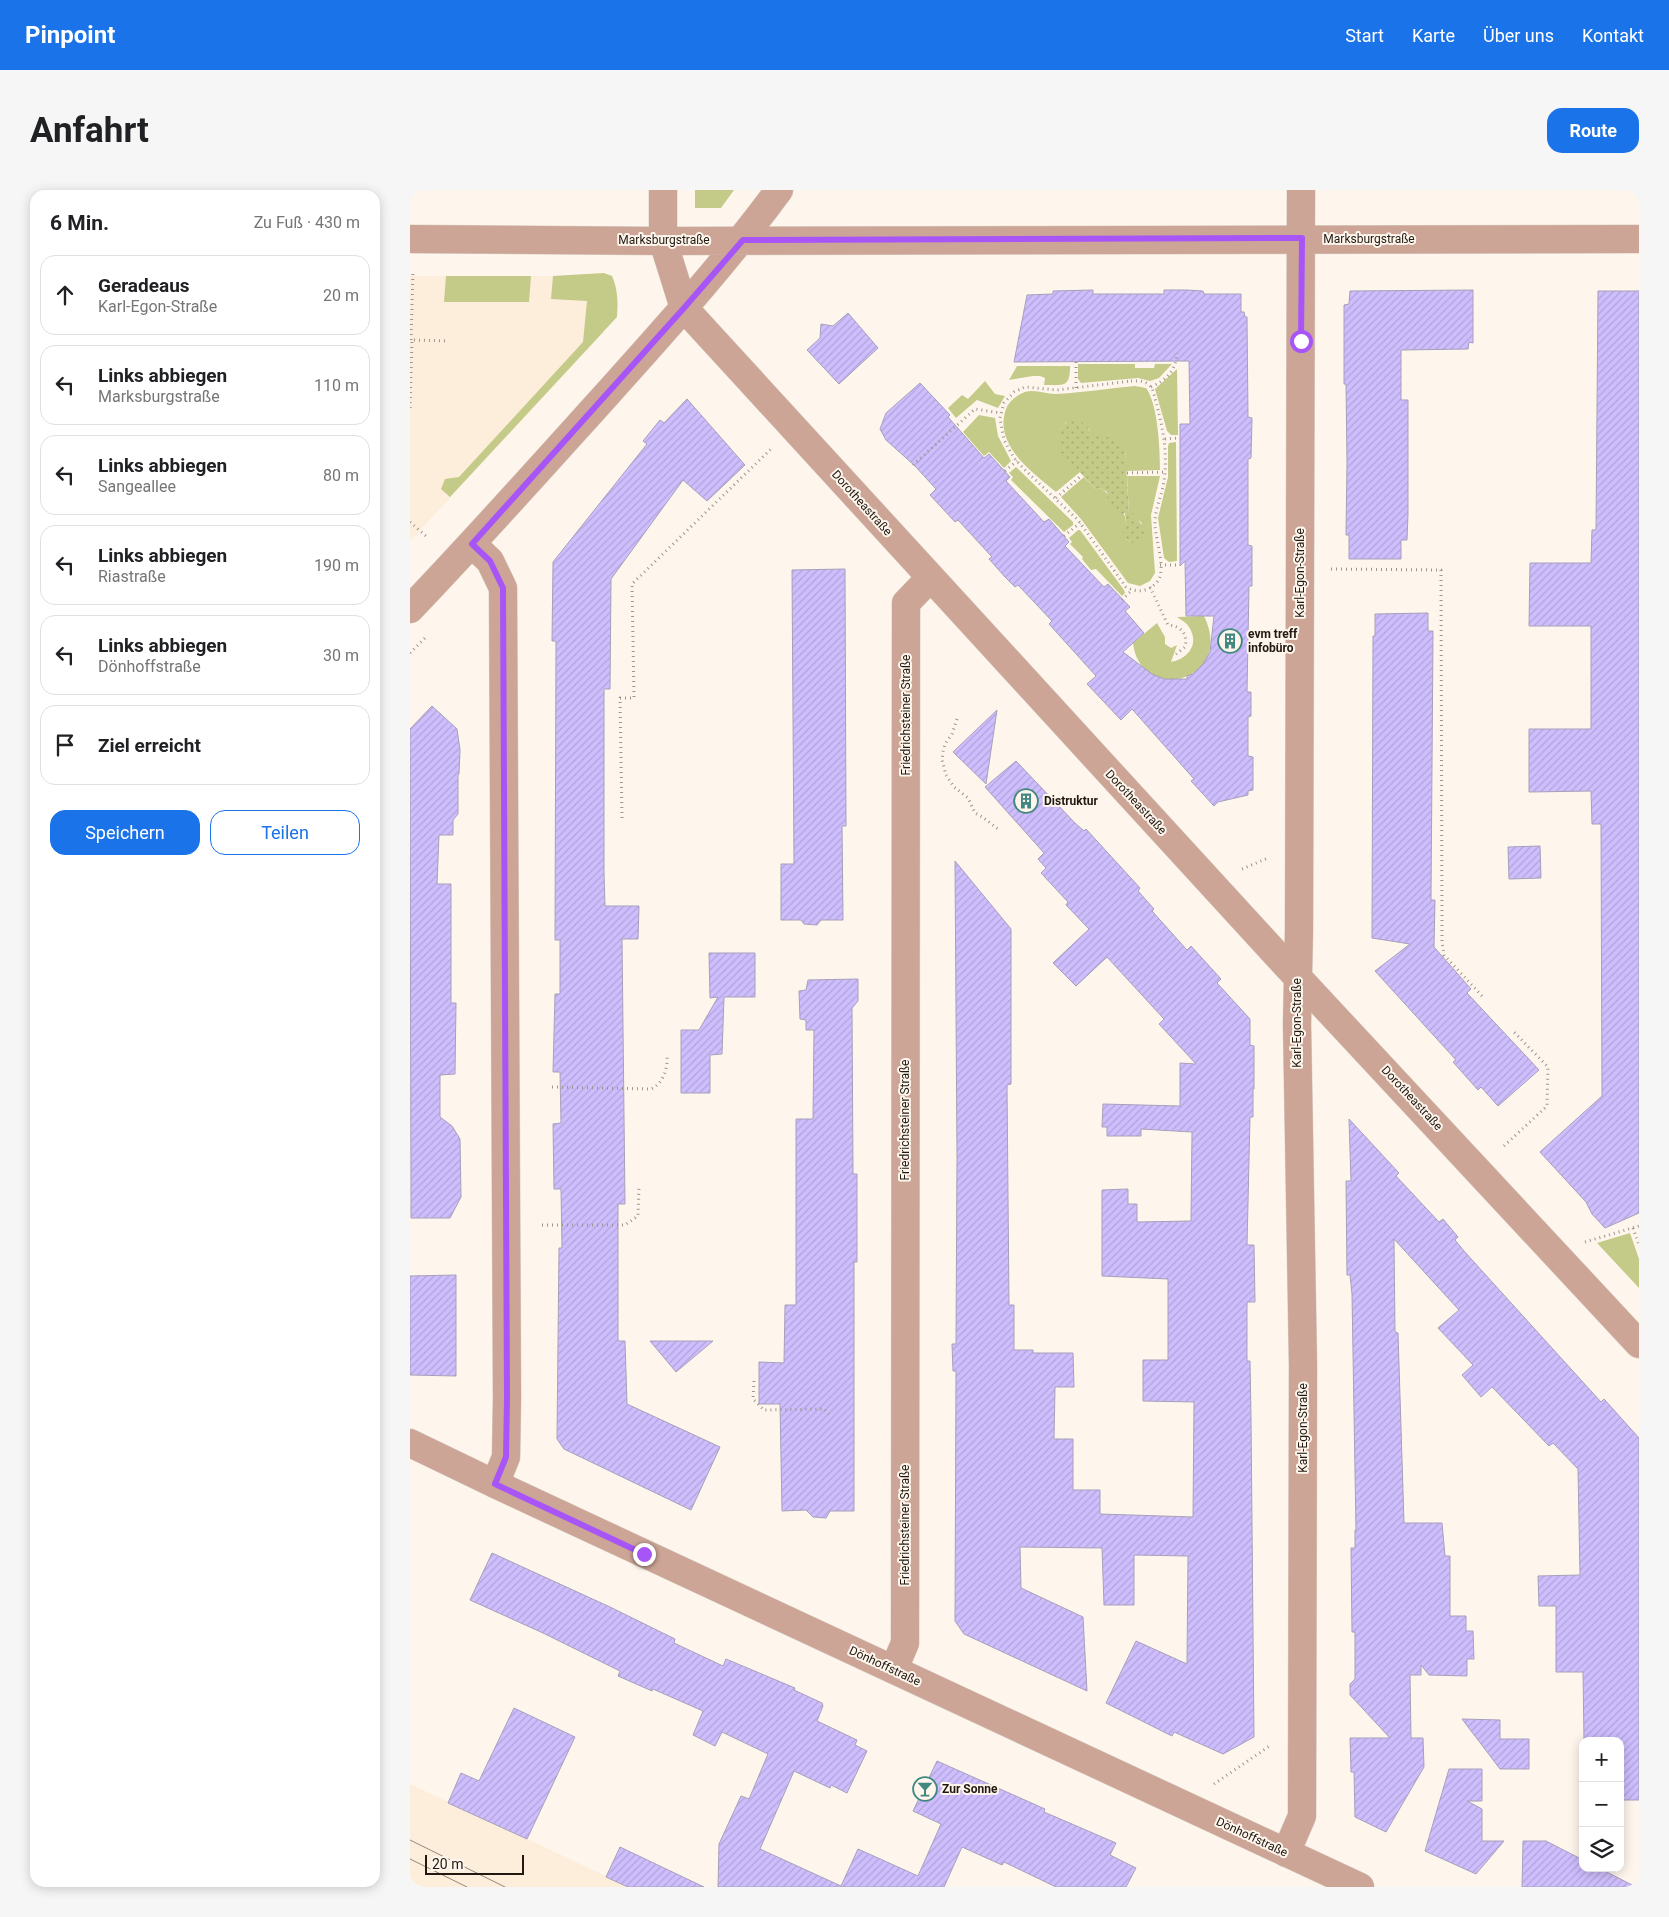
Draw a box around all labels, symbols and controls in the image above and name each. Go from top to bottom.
text: Pinpoint [25,21,115,49]
text: Start [1345,25,1384,46]
text: Karte [1412,25,1455,46]
text: Über uns [1483,25,1554,46]
text: Kontakt [1582,25,1644,46]
button: Route [1547,108,1639,153]
text: Anfahrt [30,110,149,151]
text: 6 Min. [50,211,109,235]
text: Zu Fuß · 430 m [254,213,360,232]
street label: Marksburgstraße [1323,232,1415,246]
street label: Marksburgstraße [618,233,710,247]
text: Geradeaus [98,274,190,297]
icon: ahead [51,281,79,309]
text: 20 m [323,286,359,305]
text: Karl-Egon-Straße [98,297,217,316]
route start [1290,330,1313,353]
text: Links abbiegen [98,364,227,387]
icon: left [51,371,79,399]
text: 110 m [314,376,359,395]
text: Marksburgstraße [98,387,220,406]
text: Links abbiegen [98,454,227,477]
icon: left [51,461,79,489]
text: 80 m [323,466,359,485]
street label: Dorotheastraße [829,468,895,538]
text: Sangeallee [98,477,176,496]
street label: Karl-Egon-Straße [1293,528,1307,618]
text: Links abbiegen [98,544,227,567]
icon: left [51,551,79,579]
text: 190 m [314,556,359,575]
text: Riastraße [98,567,166,586]
place label: evm treff infobüro [1248,627,1298,655]
building icon: evm treff infobüro [1217,628,1243,654]
text: Links abbiegen [98,634,227,657]
icon: left [51,641,79,669]
text: 30 m [323,646,359,665]
street label: Friedrichsteiner Straße [899,655,913,775]
text: Dönhoffstraße [98,657,201,676]
icon: arrive [51,731,79,759]
text: Ziel erreicht [98,734,201,757]
street label: Dorotheastraße [1103,767,1169,837]
building icon: Distruktur [1013,788,1039,814]
place label: Distruktur [1044,794,1099,808]
button: Speichern [50,810,200,855]
button: Teilen [210,810,360,855]
street label: Karl-Egon-Straße [1290,978,1304,1068]
street label: Friedrichsteiner Straße [898,1060,912,1180]
street label: Dorotheastraße [1379,1063,1445,1133]
street label: Karl-Egon-Straße [1296,1383,1310,1473]
street label: Friedrichsteiner Straße [898,1465,912,1585]
route end [633,1543,656,1566]
street label: Dönhoffstraße [847,1643,923,1689]
map controls [1579,1737,1624,1872]
button: + [1579,1737,1624,1782]
bar icon: Zur Sonne [912,1776,938,1802]
place label: Zur Sonne [942,1782,998,1796]
button: − [1579,1782,1624,1827]
street label: Dönhoffstraße [1214,1814,1290,1860]
button: layers [1579,1827,1624,1872]
scale bar [425,1852,524,1875]
text: 20 m [432,1856,464,1872]

